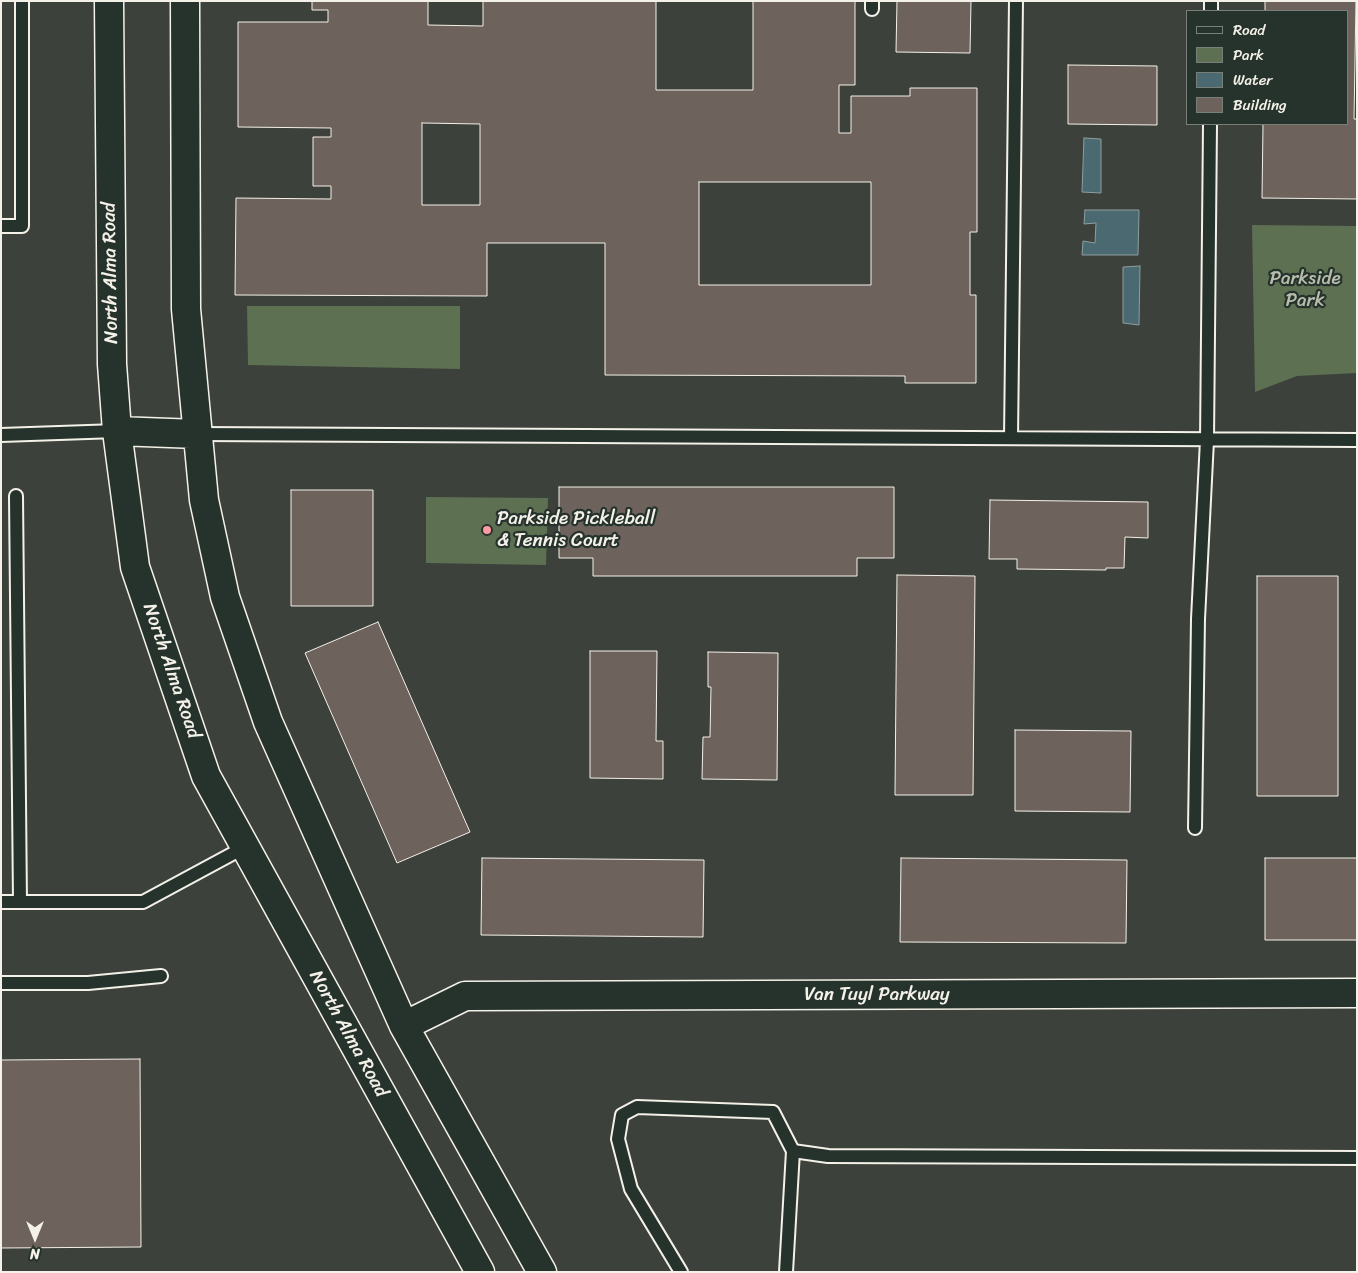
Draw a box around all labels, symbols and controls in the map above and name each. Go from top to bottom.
legend [1186,10,1348,125]
text: Road [1233,17,1265,43]
text: Park [1233,42,1264,68]
text: Water [1233,67,1273,93]
text: Building [1233,92,1287,118]
street label: North Alma Road [98,202,124,344]
park label: Parkside Park [1269,268,1341,312]
place label: Parkside Pickleball & Tennis Court [497,508,655,552]
marker: Parkside Pickleball & Tennis Court [481,524,493,536]
street label: North Alma Road [137,600,205,742]
street label: North Alma Road [304,967,392,1101]
street label: Van Tuyl Parkway [804,984,950,1006]
north arrow [10,1213,60,1263]
text: N [30,1241,40,1266]

